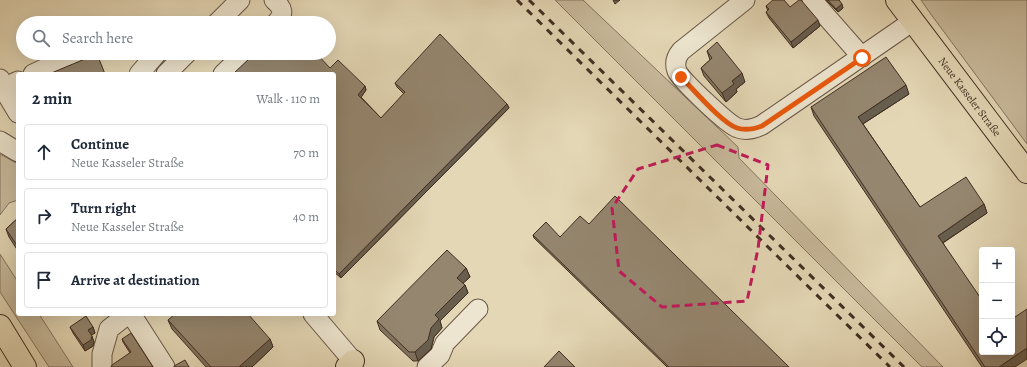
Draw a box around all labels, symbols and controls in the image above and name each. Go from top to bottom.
search box [16,16,336,60]
icon: search [30,27,52,49]
text: Search here [62,28,133,48]
route start [853,49,871,67]
street label: Neue Kasseler Straße [935,54,1004,140]
route end [672,68,690,86]
text: 2 min [32,87,72,110]
text: Walk · 110 m [256,90,320,107]
text: Continue [71,134,129,154]
icon: ahead [33,141,55,163]
text: 70 m [293,144,319,161]
text: Neue Kasseler Straße [71,154,184,171]
text: Turn right [71,198,136,218]
icon: right [33,205,55,227]
text: 40 m [293,208,319,225]
text: Neue Kasseler Straße [71,218,184,235]
map controls [979,247,1015,355]
button: + [979,247,1015,283]
icon: arrive [33,269,55,291]
text: Arrive at destination [71,270,200,290]
button: − [979,283,1015,319]
button: locate [979,319,1015,355]

